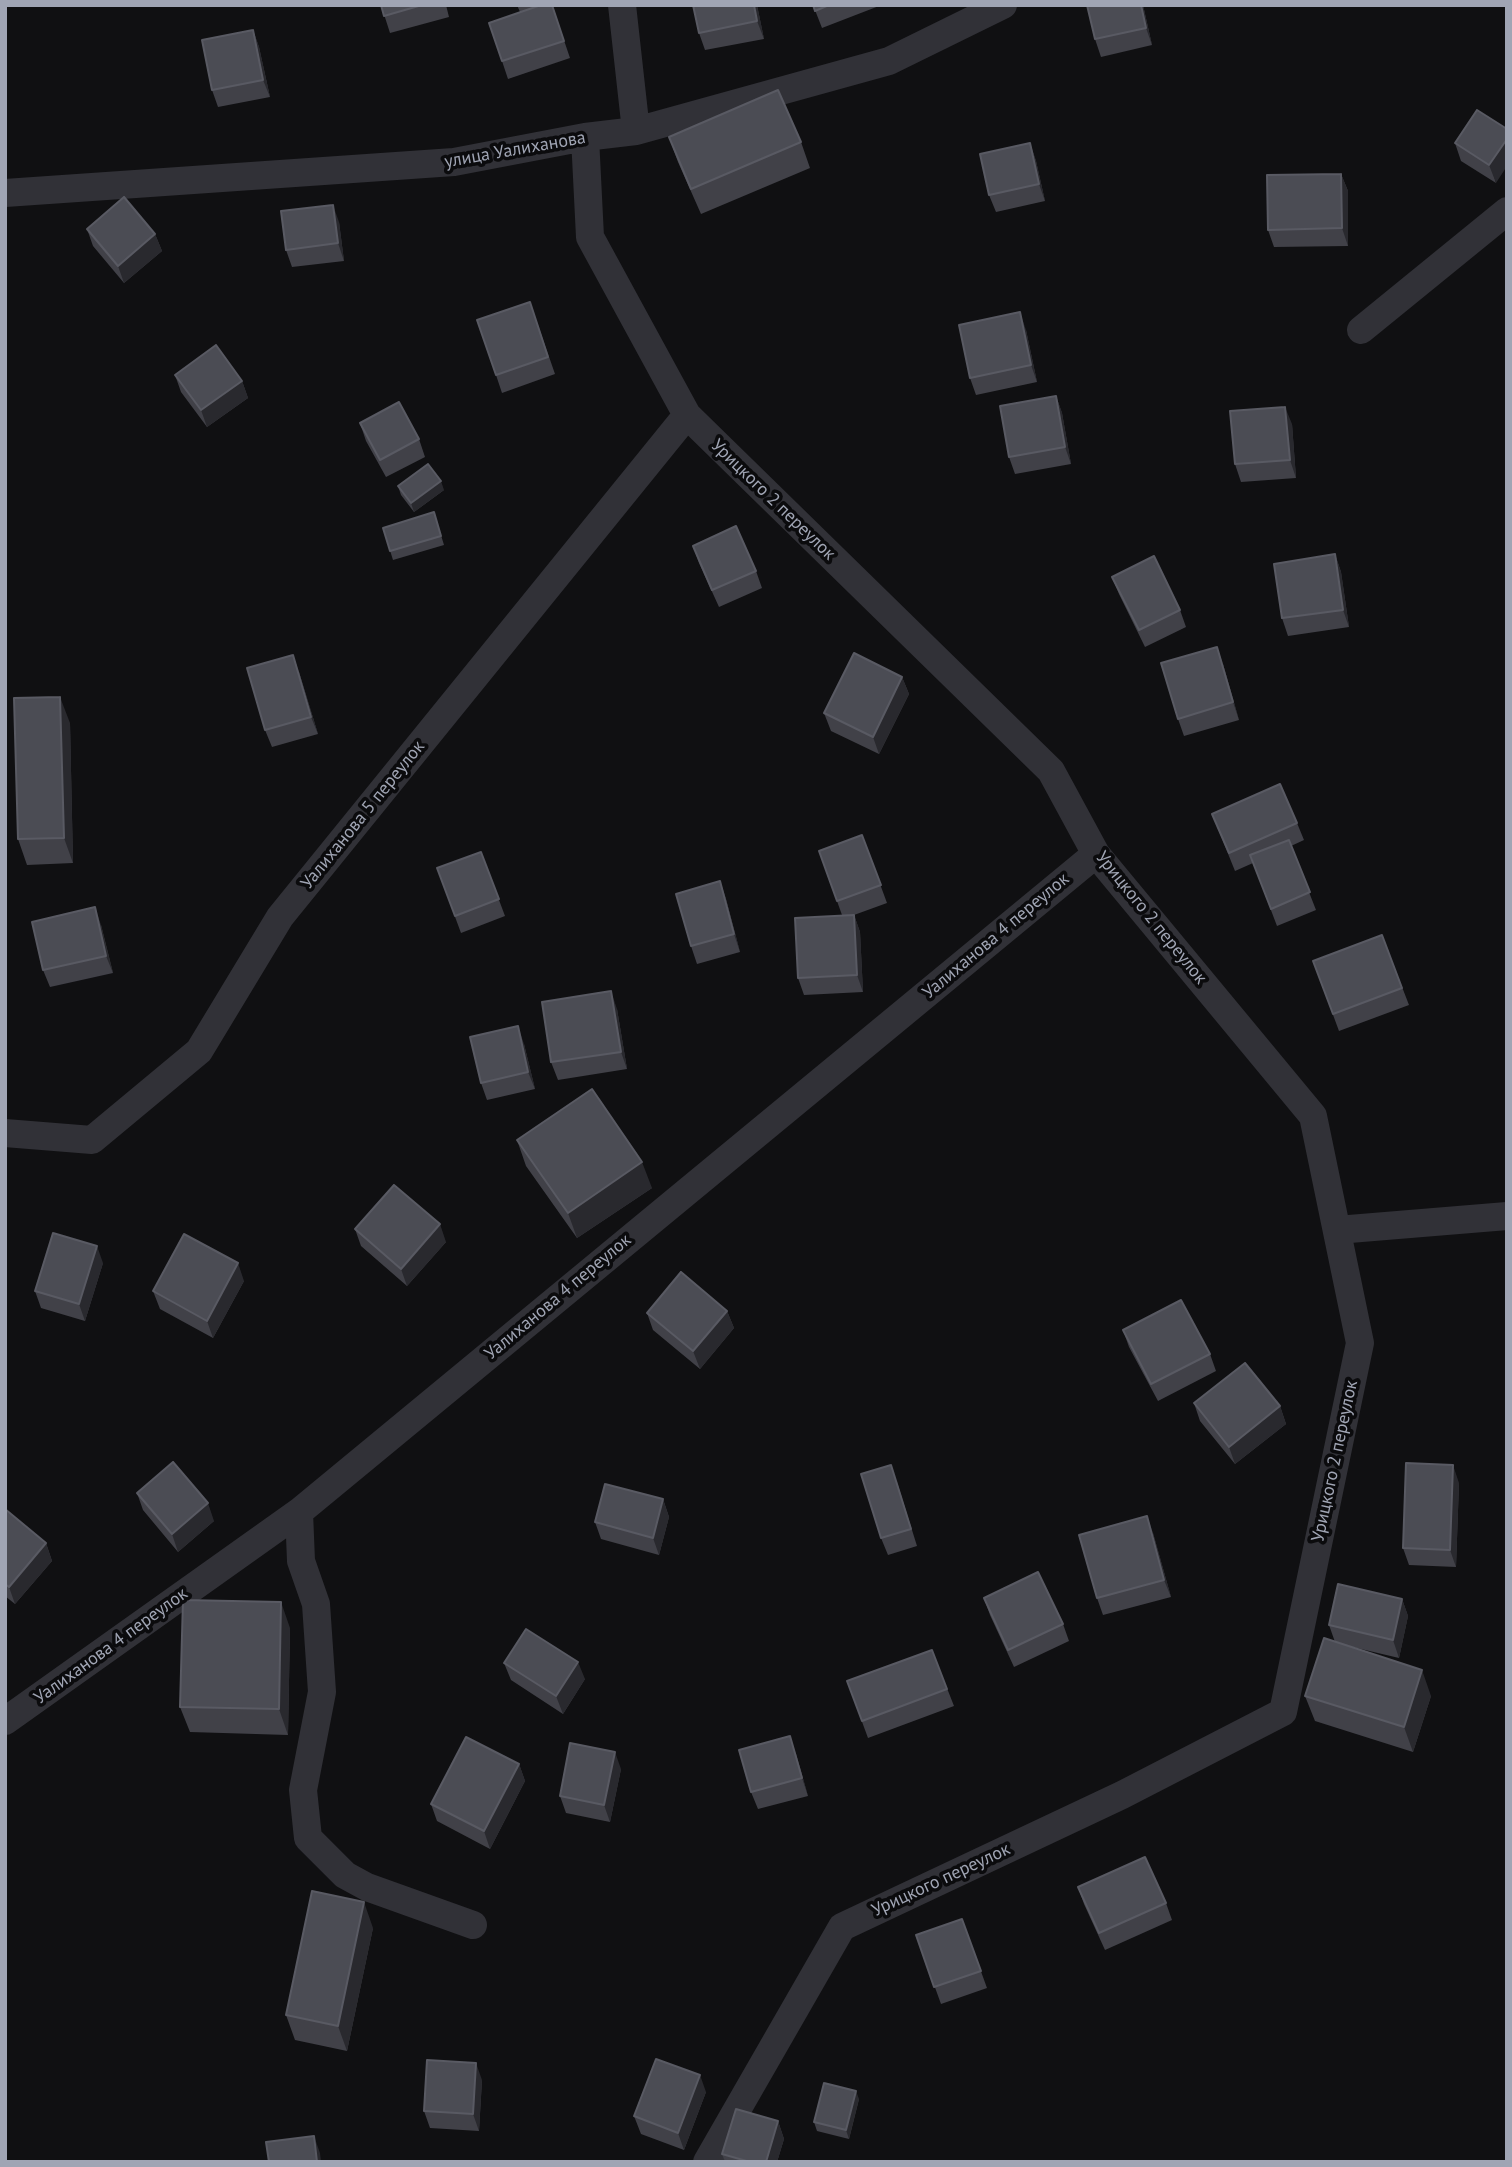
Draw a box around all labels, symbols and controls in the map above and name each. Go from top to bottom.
street label: улица Уалиханова [443,127,587,173]
street label: Урицкого 2 переулок [706,435,840,565]
street label: Уалиханова 5 переулок [297,737,429,893]
street label: Урицкого 2 переулок [1091,847,1211,989]
street label: Уалиханова 4 переулок [918,868,1074,1004]
street label: Уалиханова 4 переулок [480,1229,636,1365]
street label: Урицкого 2 переулок [1307,1378,1363,1544]
street label: Уалиханова 4 переулок [30,1583,192,1709]
street label: Урицкого переулок [868,1838,1014,1922]

